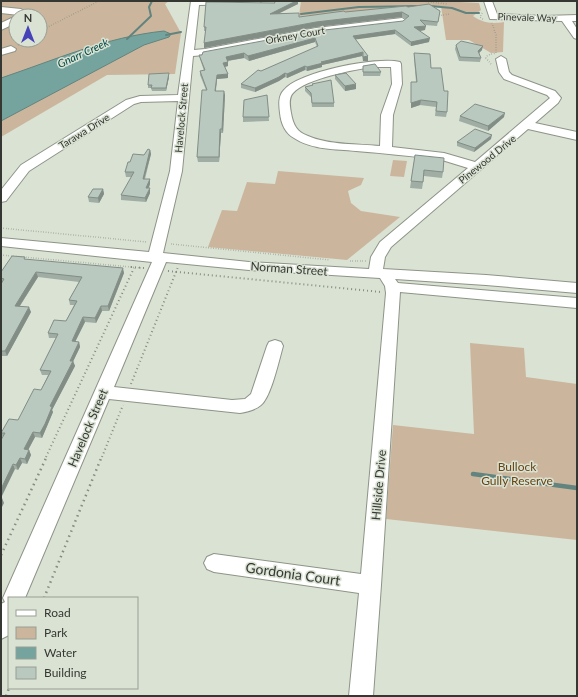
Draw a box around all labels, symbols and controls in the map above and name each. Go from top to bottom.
north arrow [8,8,48,48]
street label: Pinevale Way [497,10,558,24]
text: N [24,11,32,24]
street label: Orkney Court [264,24,326,46]
water label: Gnarr Creek [55,35,111,70]
street label: Havelock Street [172,82,190,153]
street label: Tarawa Drive [56,111,112,151]
street label: Pinewood Drive [456,132,518,186]
street label: Norman Street [250,258,329,279]
street label: Havelock Street [64,386,111,469]
street label: Hillside Drive [368,449,389,521]
park label: Bullock Gully Reserve [481,459,553,488]
street label: Gordonia Court [245,558,342,589]
legend [8,597,138,689]
text: Road [44,605,71,620]
text: Park [44,625,68,640]
text: Water [44,645,77,660]
text: Building [44,665,87,680]

